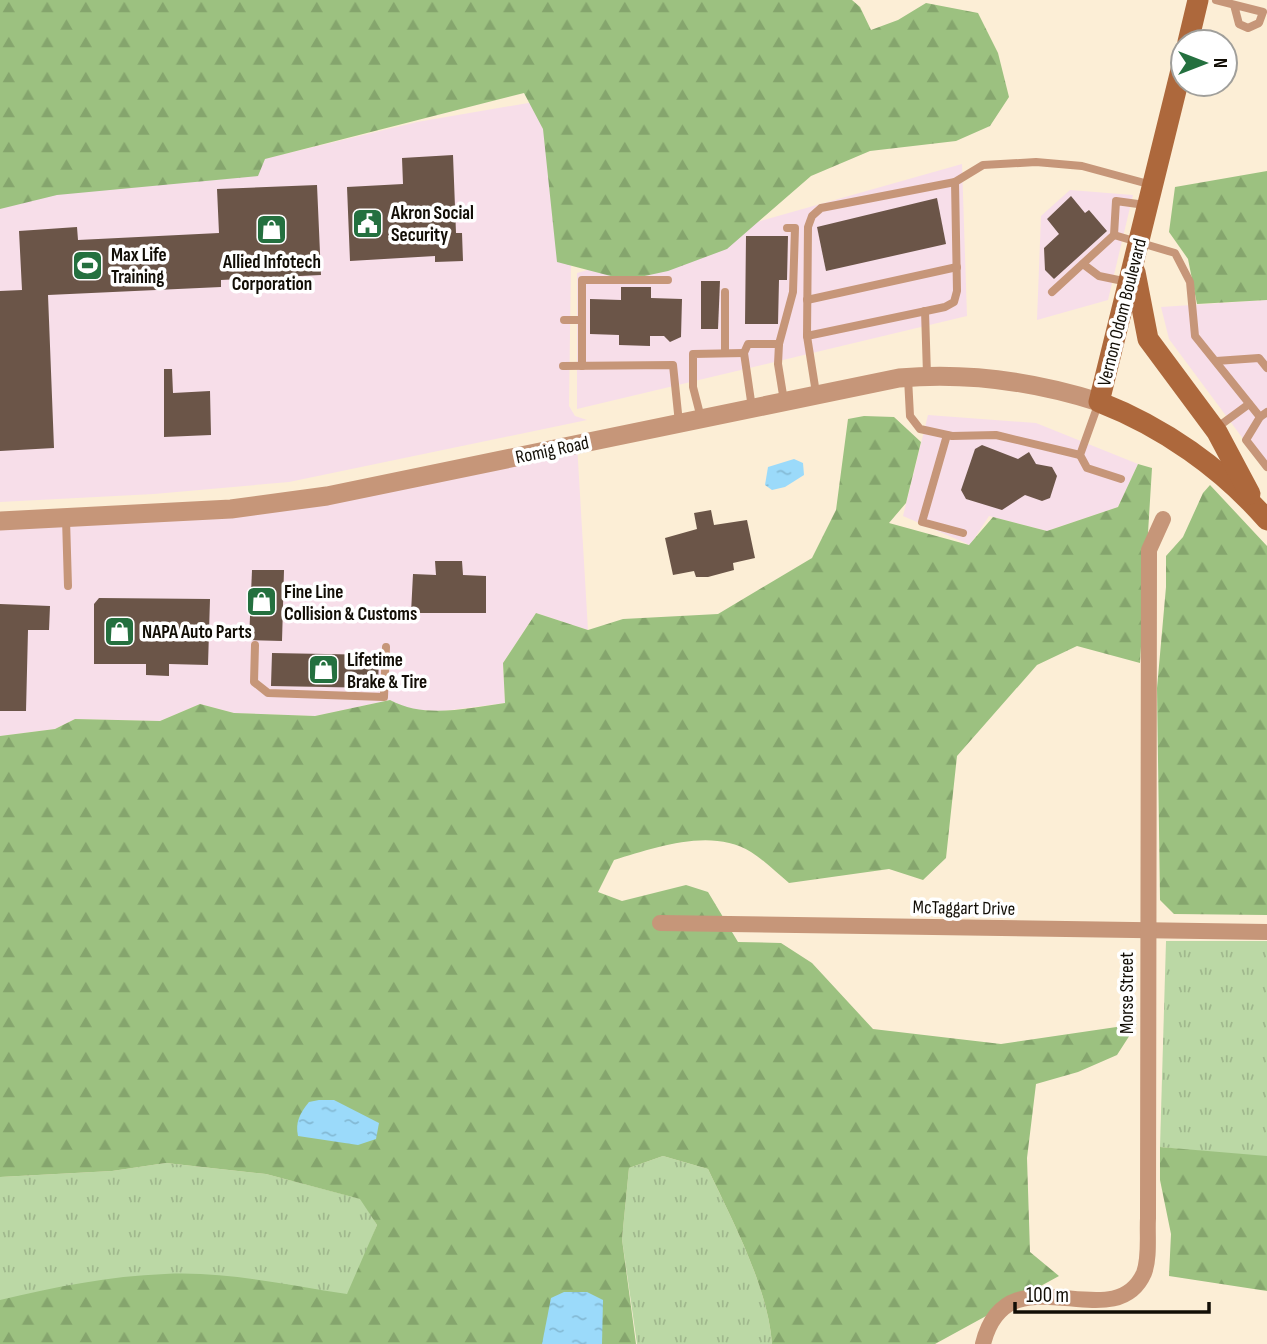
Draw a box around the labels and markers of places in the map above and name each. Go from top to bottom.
place label: Akron Social Security [390,202,474,247]
public building icon: Akron Social Security [351,206,385,240]
shop icon: Allied Infotech Corporation [255,213,289,247]
place label: Max Life Training [111,244,167,289]
sports icon: Max Life Training [71,248,105,282]
place label: Allied Infotech Corporation [222,251,321,296]
place label: Fine Line Collision & Customs [284,581,417,626]
shop icon: Fine Line Collision & Customs [244,585,278,619]
shop icon: NAPA Auto Parts [102,614,136,648]
place label: NAPA Auto Parts [142,621,252,644]
place label: Lifetime Brake & Tire [347,649,427,694]
shop icon: Lifetime Brake & Tire [307,653,341,687]

